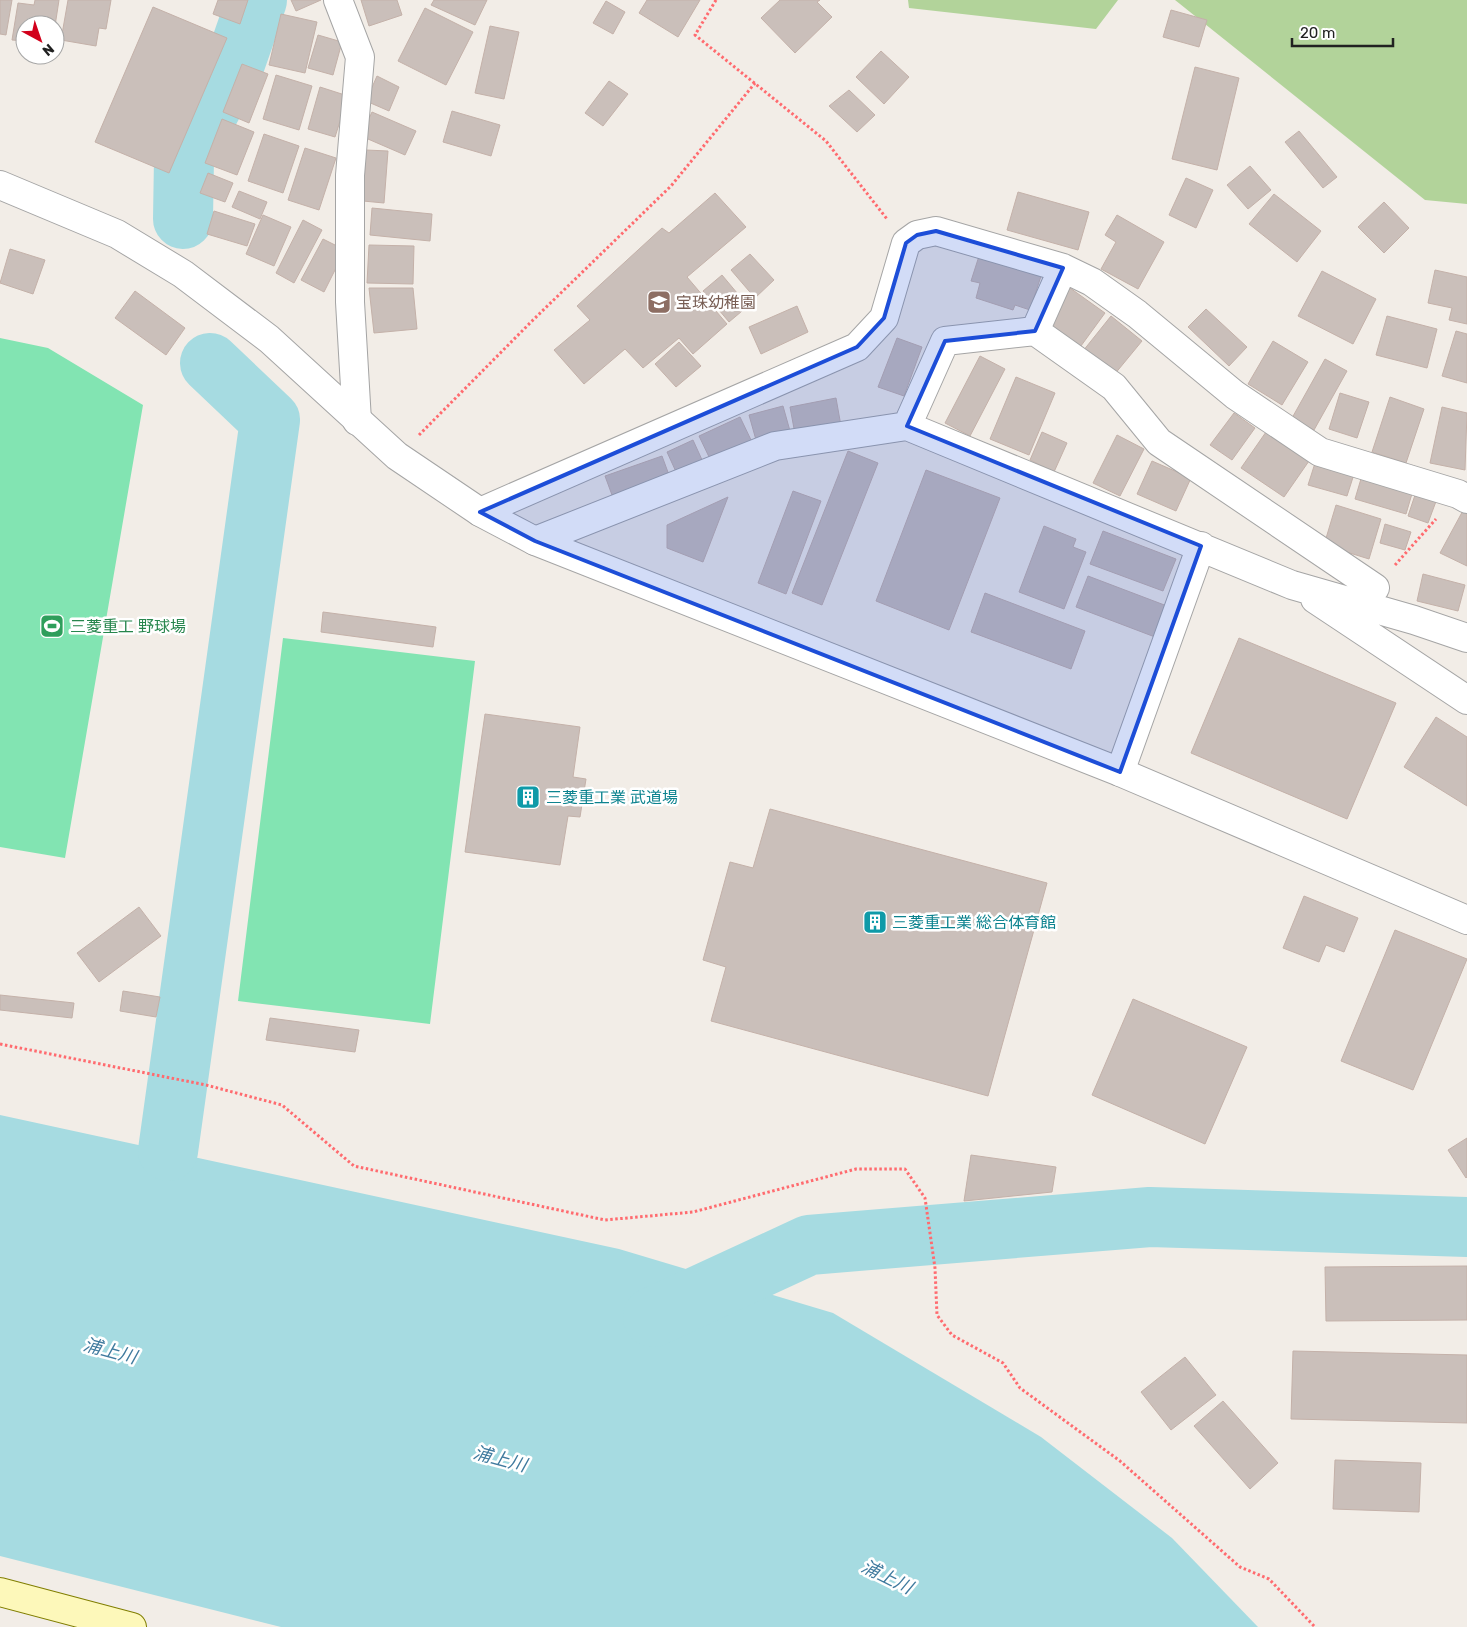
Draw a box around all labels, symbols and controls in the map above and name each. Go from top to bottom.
north arrow [15,15,65,65]
scale bar [1292,15,1393,47]
text: 20 m [1300,24,1335,42]
text: N [39,40,57,59]
school or university icon: 宝珠幼稚園 [646,289,672,315]
place label: 宝珠幼稚園 [676,293,756,312]
sports icon: 三菱重工 野球場 [39,613,65,639]
place label: 三菱重工 野球場 [70,617,186,636]
building icon: 三菱重工業 武道場 [515,784,541,810]
place label: 三菱重工業 武道場 [546,788,678,807]
building icon: 三菱重工業 総合体育館 [862,909,888,935]
place label: 三菱重工業 総合体育館 [892,913,1056,932]
water label: 浦上川 [81,1333,141,1369]
water label: 浦上川 [471,1441,531,1477]
water label: 浦上川 [858,1555,918,1600]

